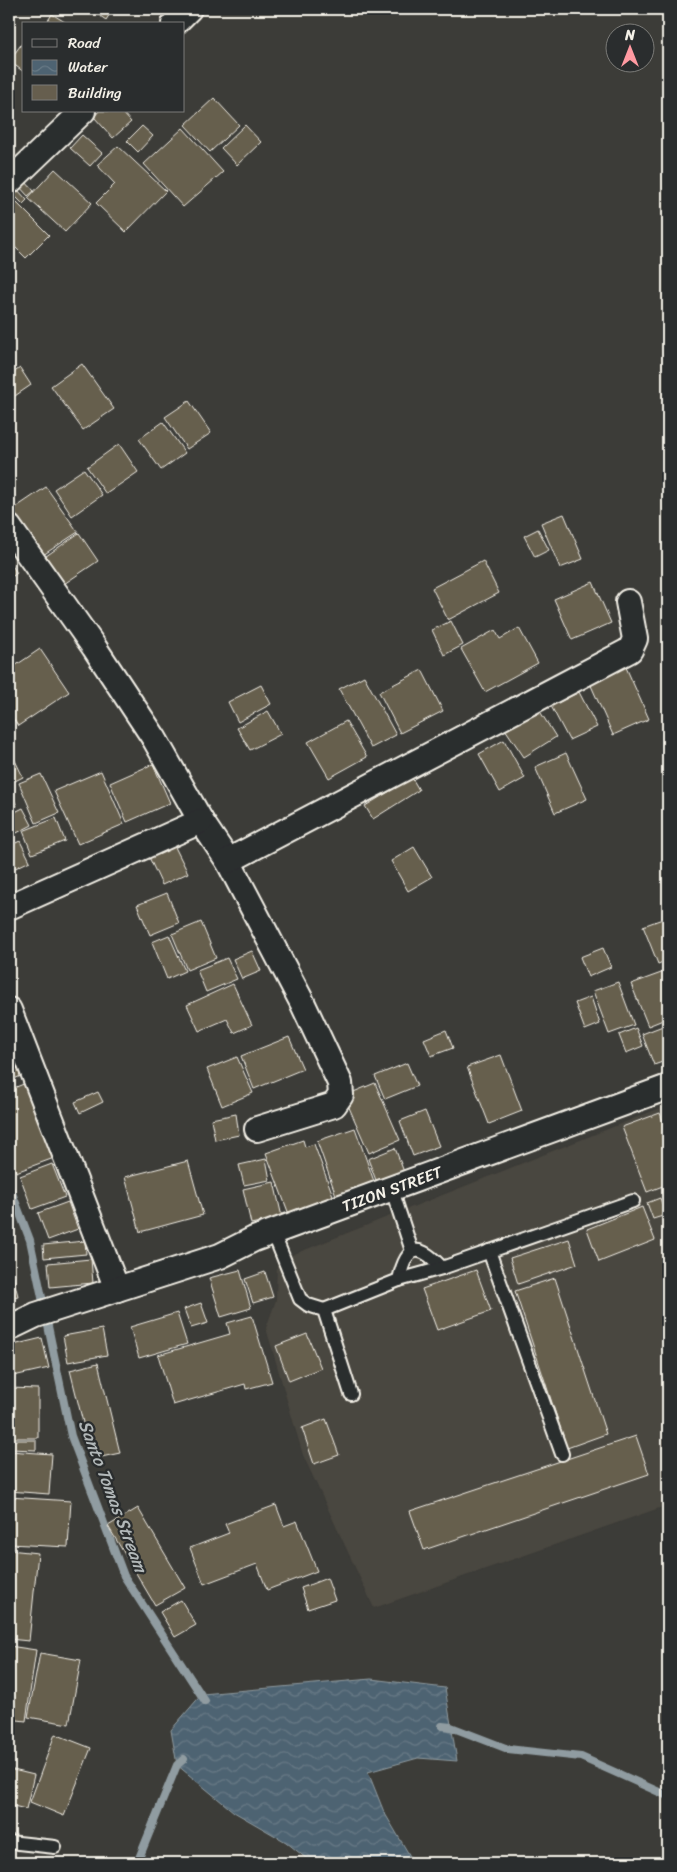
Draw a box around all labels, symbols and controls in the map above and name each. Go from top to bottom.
legend [22,22,185,112]
north arrow [604,22,654,72]
text: N [624,23,635,48]
text: Road [68,30,101,56]
text: Water [68,54,108,80]
text: Building [68,80,122,106]
street label: TIZON STREET [338,1157,447,1221]
water label: Santo Tomas Stream [69,1415,158,1579]

